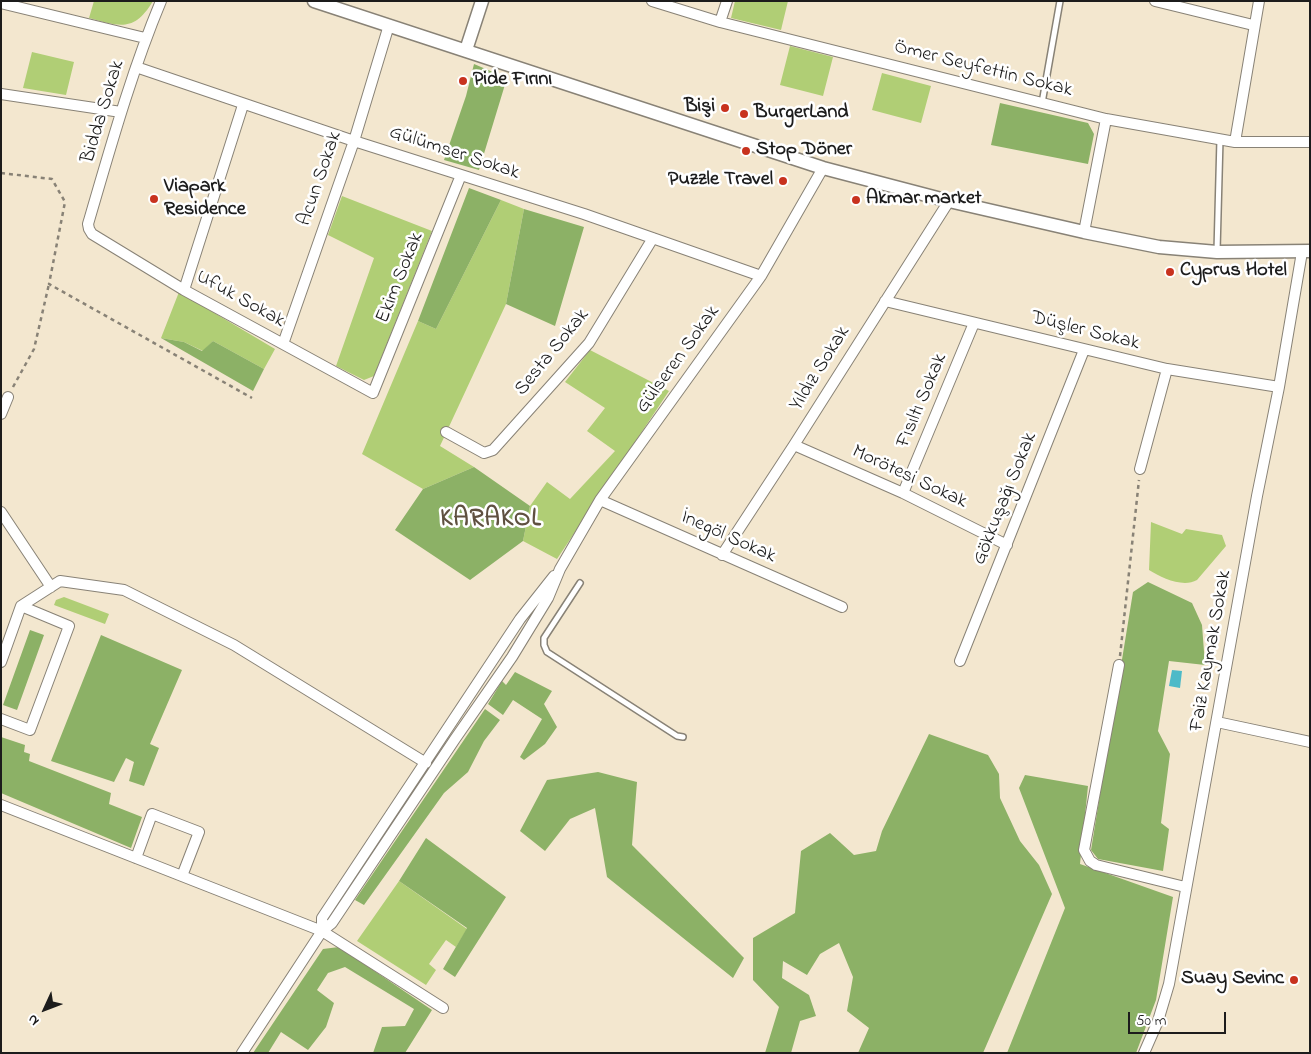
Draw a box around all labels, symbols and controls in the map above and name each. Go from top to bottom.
street label: Ömer Seyfettin Sokak [891,36,1075,104]
street label: Bidda Sokak [77,58,131,166]
place label: Pide Fırını [473,69,552,93]
marker: Pide Fırını [457,75,469,87]
place label: Bişi [684,96,715,120]
marker: Bişi [719,102,731,114]
place label: BurgerLand [754,102,848,126]
marker: BurgerLand [738,108,750,120]
street label: Gülümser Sokak [386,122,522,186]
street label: Acun Sokak [294,129,348,229]
place label: Stop Döner [756,139,852,163]
marker: Stop Döner [740,145,752,157]
place label: Puzzle Travel [668,169,773,193]
marker: Puzzle Travel [777,175,789,187]
place label: Viapark Residence [164,176,246,223]
place label: Akmar market [866,188,982,212]
marker: Viapark Residence [148,193,160,205]
marker: Akmar market [850,194,862,206]
street label: Ekim Sokak [372,229,430,327]
place label: Cyprus Hotel [1180,260,1287,284]
street label: Ufuk Sokak [191,266,289,334]
marker: Cyprus Hotel [1164,266,1176,278]
street label: Gülseren Sokak [632,301,726,419]
street label: Sesta Sokak [510,304,596,402]
street label: Düşler Sokak [1028,307,1142,357]
street label: Yıldız Sokak [786,322,856,416]
street label: Fısıltı Sokak [892,350,954,452]
street label: Gökkuşağı Sokak [969,429,1043,569]
street label: Morötesi Sokak [847,441,971,515]
district label: KARAKOL [439,506,543,536]
street label: İnegöl Sokak [677,506,779,570]
street label: Faiz Kaymak Sokak [1186,568,1238,734]
place label: Suay Sevinc [1181,968,1284,992]
marker: Suay Sevinc [1288,974,1300,986]
north arrow [20,984,70,1034]
scale bar [1131,1002,1228,1034]
text: N [23,1009,45,1030]
text: 50 m [1136,1010,1166,1032]

